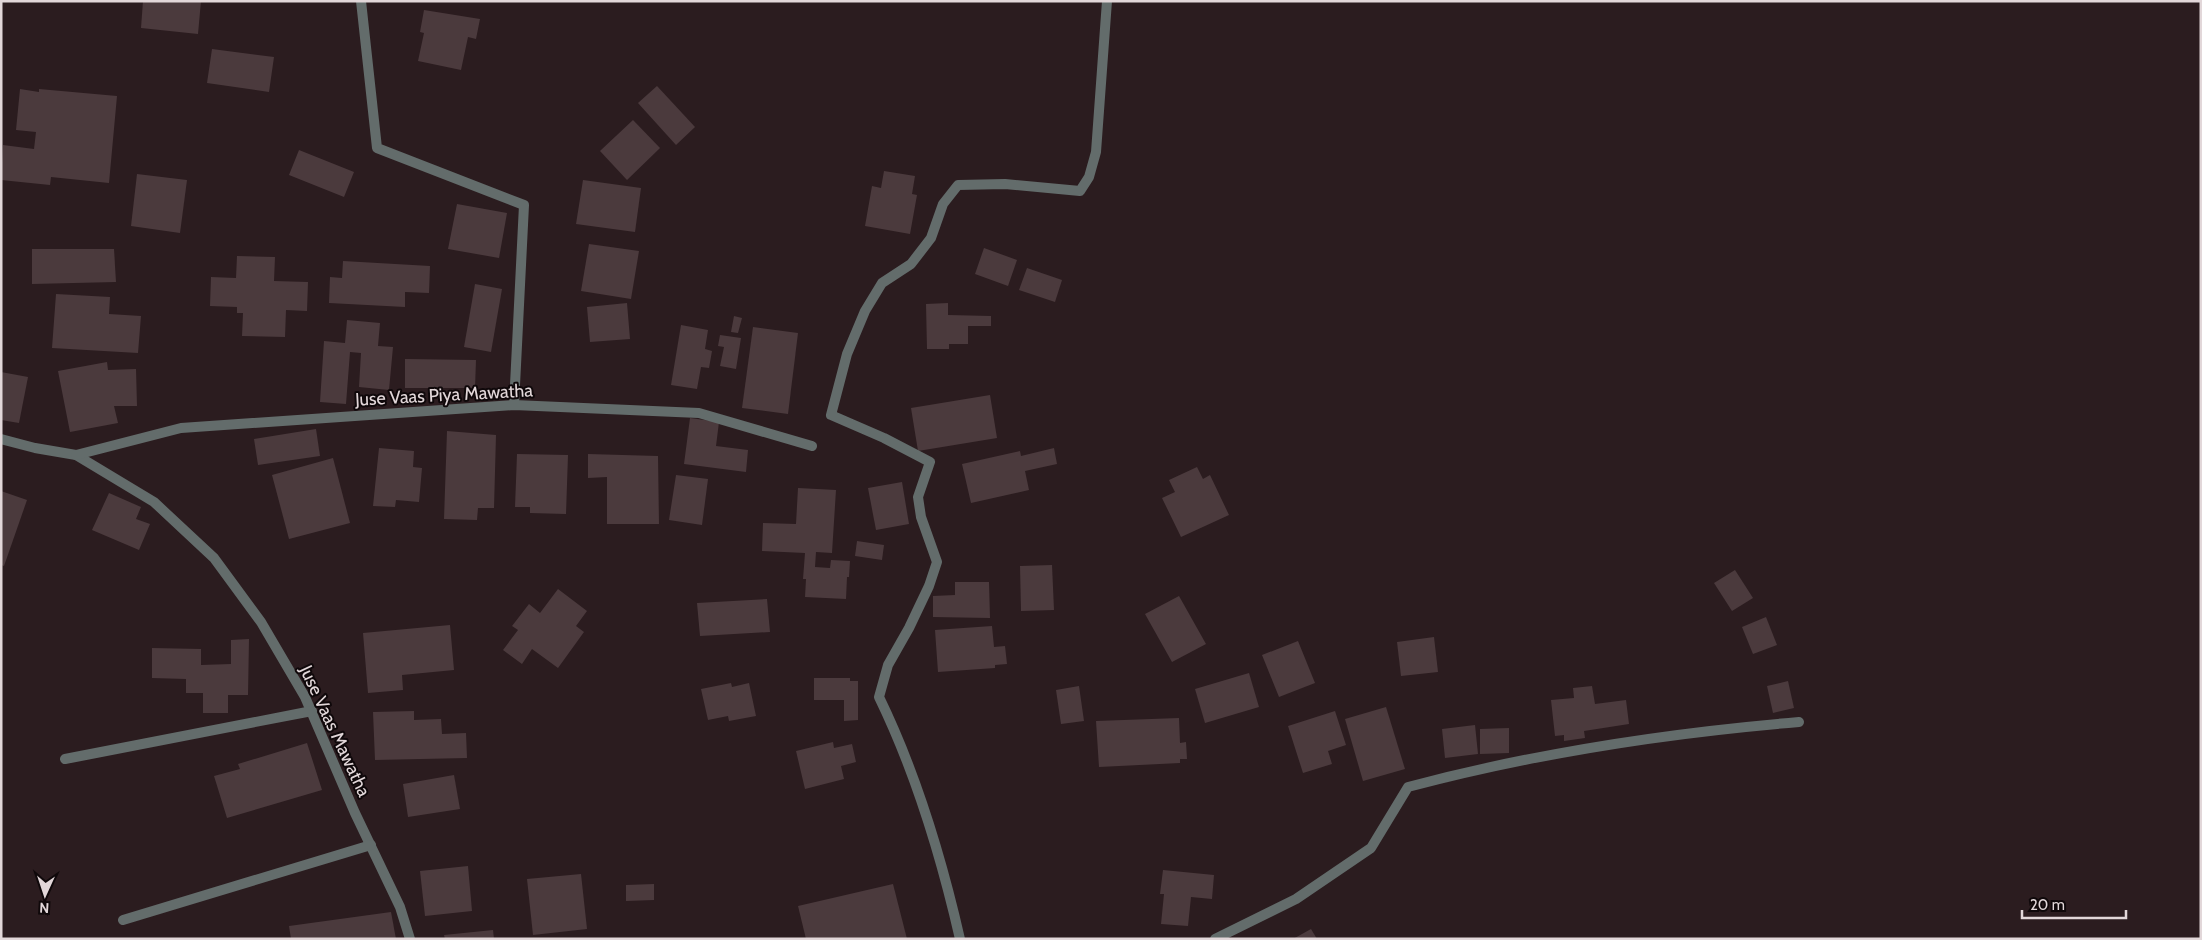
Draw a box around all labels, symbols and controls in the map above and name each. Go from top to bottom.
street label: Juse Vaas Piya Mawatha [354,379,534,411]
street label: Juse Vaas Mawatha [295,661,375,801]
north arrow [20,870,70,920]
scale bar [2022,888,2126,920]
text: 20 m [2030,896,2065,914]
text: N [39,899,50,917]

